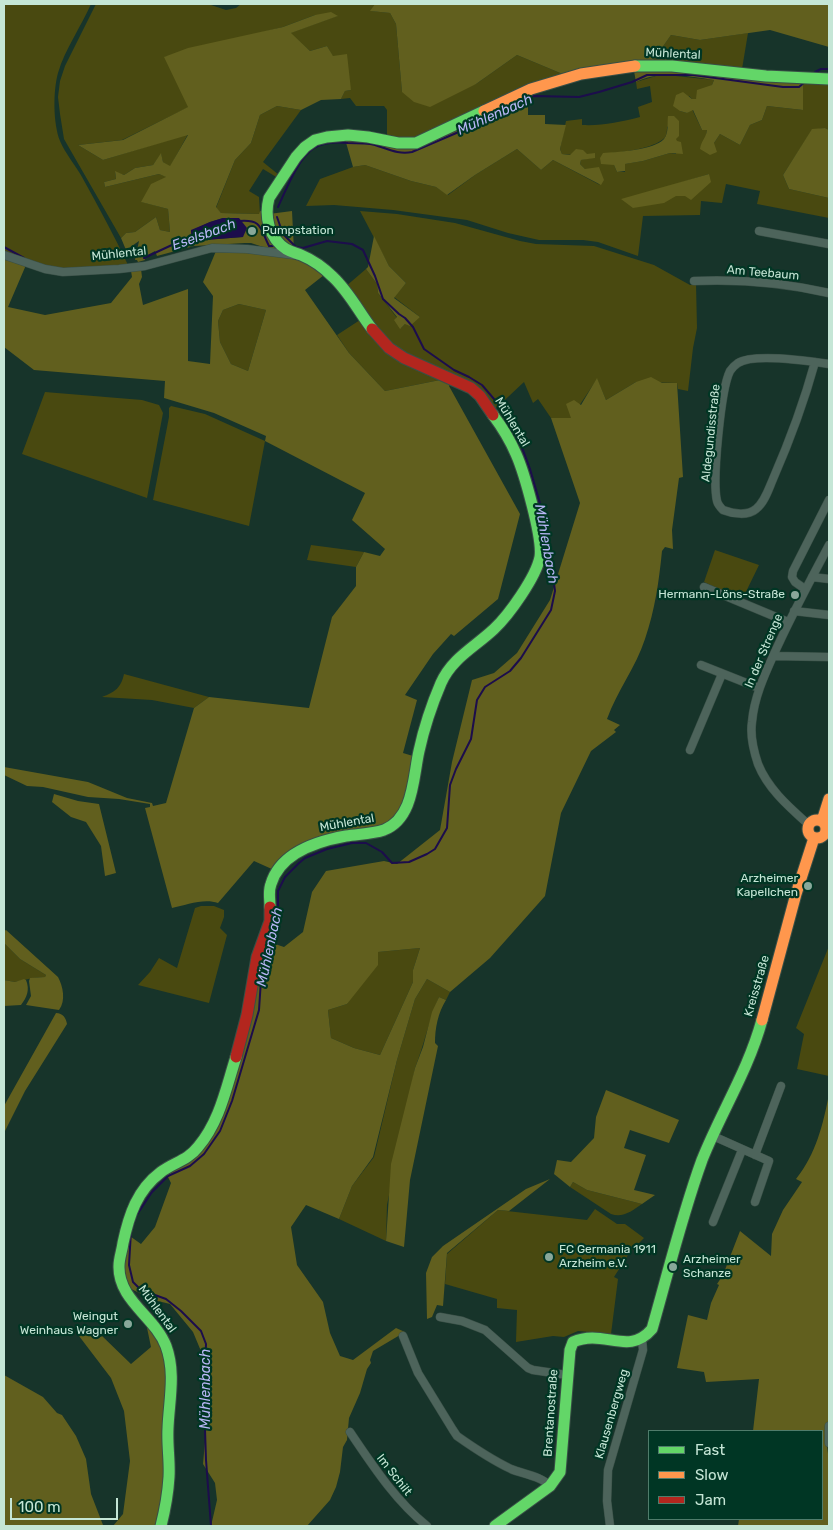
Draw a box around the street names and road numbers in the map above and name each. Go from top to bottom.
street label: Mühlental [645,45,701,63]
street label: Mühlental [91,244,147,264]
street label: Am Teebaum [726,263,800,283]
street label: Aldegundisstraße [699,383,723,483]
street label: Mühlental [492,395,532,449]
street label: In der Strenge [742,612,786,690]
street label: Mühlental [319,811,375,835]
street label: Kreisstraße [741,954,773,1018]
street label: Mühlental [135,1282,179,1336]
street label: Klausenbergweg [592,1367,632,1461]
street label: Brentanostraße [541,1369,561,1457]
street label: Im Schilt [373,1451,415,1499]

